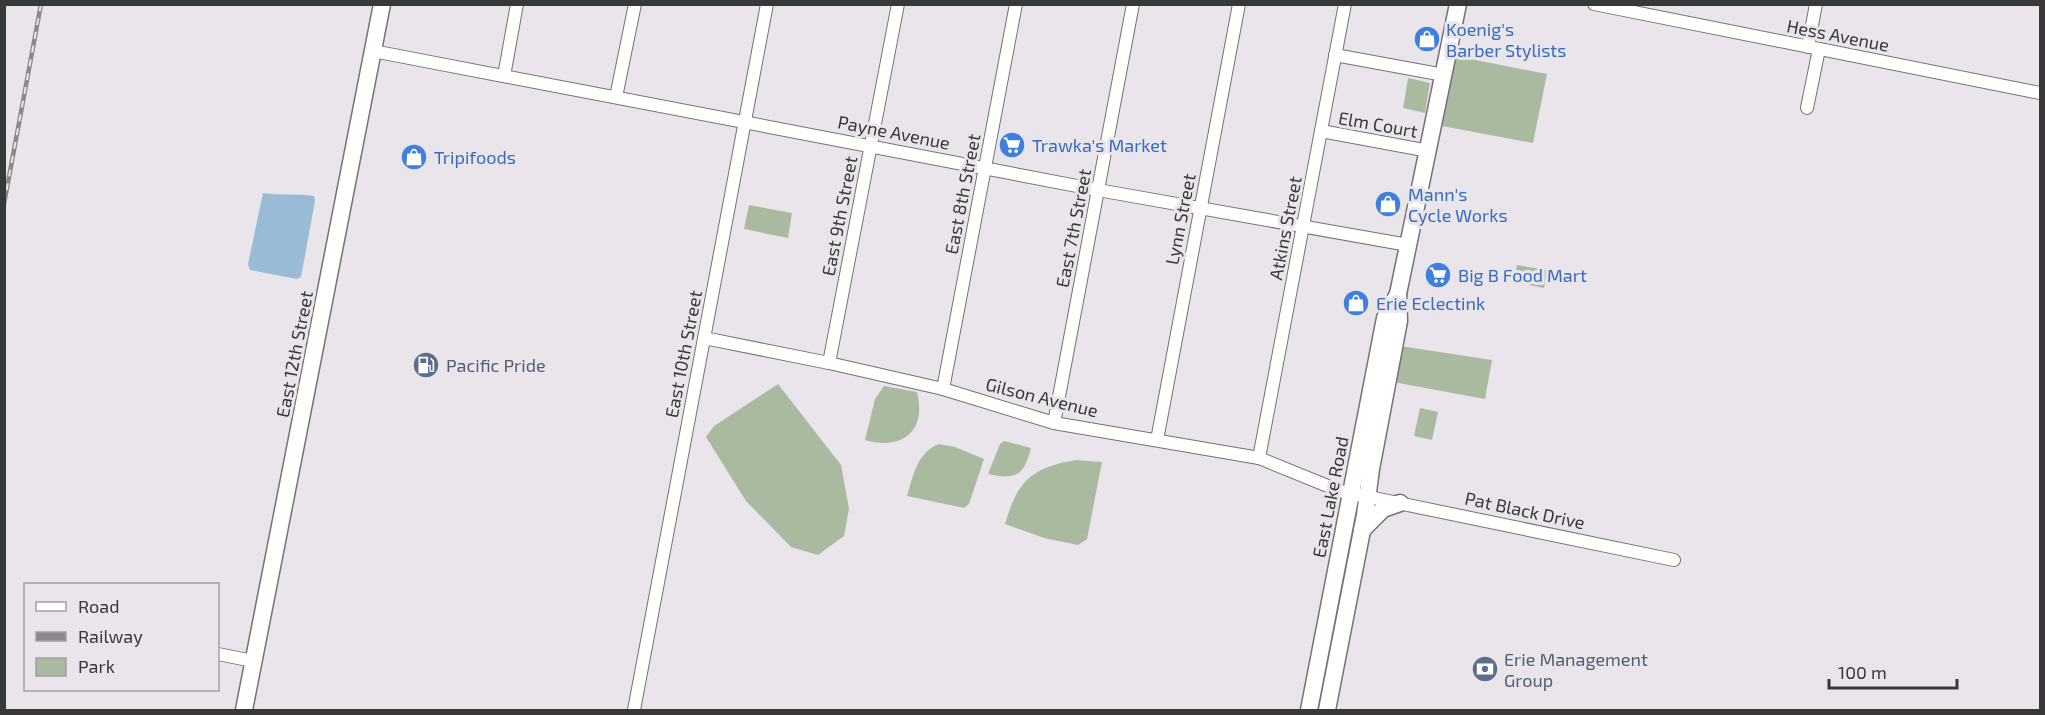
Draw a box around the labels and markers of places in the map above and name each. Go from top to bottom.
place label: Koenig's Barber Stylists [1446,18,1566,61]
shop icon: Koenig's Barber Stylists [1412,24,1442,54]
supermarket icon: Trawka's Market [997,130,1027,160]
place label: Trawka's Market [1032,134,1167,156]
shop icon: Tripifoods [399,142,429,172]
place label: Tripifoods [434,146,516,168]
place label: Mann's Cycle Works [1408,183,1508,226]
shop icon: Mann's Cycle Works [1373,189,1403,219]
supermarket icon: Big B Food Mart [1423,260,1453,290]
place label: Big B Food Mart [1458,264,1587,286]
shop icon: Erie Eclectink [1341,288,1371,318]
place label: Erie Eclectink [1376,292,1485,314]
fuel station icon: Pacific Pride [411,350,441,380]
place label: Pacific Pride [446,354,546,376]
place label: Erie Management Group [1504,648,1648,691]
bank icon: Erie Management Group [1470,654,1500,684]

